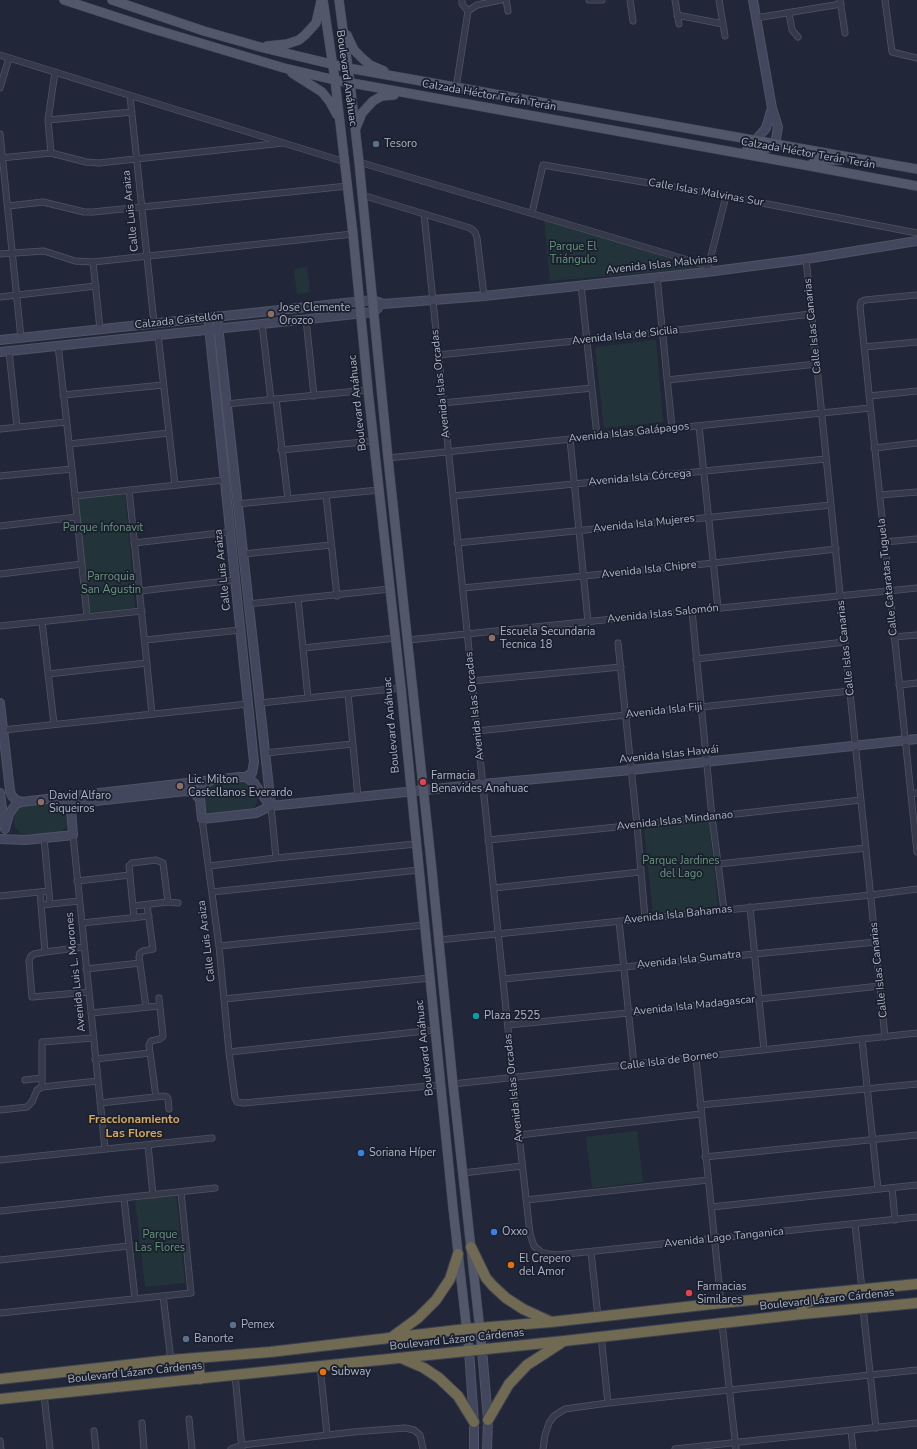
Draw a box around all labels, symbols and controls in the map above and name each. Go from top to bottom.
street label: Boulevard Anáhuac [333,29,359,127]
street label: Calzada Héctor Terán Terán [421,78,557,114]
street label: Calzada Héctor Terán Terán [740,136,876,172]
place label: Tesoro [384,137,417,151]
marker: Tesoro [371,139,381,149]
street label: Calle Luis Araiza [120,170,142,252]
street label: Calle Islas Malvinas Sur [647,176,765,210]
park label: Parque El Triángulo [549,240,597,266]
street label: Avenida Islas Malvinas [605,253,719,277]
street label: Calle Islas Canarias [801,277,825,375]
place label: Jose Clemente Orozco [279,301,350,327]
marker: Jose Clemente Orozco [266,309,276,319]
street label: Calzada Castellón [134,310,224,332]
street label: Avenida Isla de Sicilia [571,324,679,348]
street label: Avenida Islas Orcadas [429,329,453,439]
street label: Boulevard Anáhuac [346,354,370,452]
street label: Avenida Islas Galápagos [568,420,690,446]
street label: Avenida Isla Córcega [588,467,692,489]
street label: Avenida Isla Mujeres [593,512,695,536]
street label: Calle Cataratas Tuguela [875,518,901,636]
park label: Parque Infonavit [63,521,143,535]
street label: Calle Luis Araiza [212,529,234,611]
street label: Avenida Isla Chipre [601,558,697,582]
park label: Parroquia San Agustin [81,570,141,596]
street label: Calle Islas Canarias [834,599,858,697]
street label: Avenida Islas Salomón [607,602,719,626]
place label: Escuela Secundaria Tecnica 18 [500,625,595,651]
marker: Escuela Secundaria Tecnica 18 [487,633,497,643]
street label: Avenida Islas Orcadas [463,651,487,761]
street label: Boulevard Anáhuac [381,676,403,774]
street label: Avenida Isla Fiji [625,700,703,722]
street label: Avenida Islas Hawái [619,743,719,767]
place label: Farmacia Benavides Anahuac [431,769,528,795]
place label: Lic. Milton Castellanos Everardo [188,773,293,799]
marker: Farmacia Benavides Anahuac [418,777,428,787]
marker: Lic. Milton Castellanos Everardo [175,781,185,791]
place label: David Alfaro Siqueiros [49,789,111,815]
marker: David Alfaro Siqueiros [36,797,46,807]
street label: Avenida Islas Mindanao [616,808,734,834]
park label: Parque Jardines del Lago [642,854,720,880]
street label: Calle Luis Araiza [195,899,219,983]
street label: Avenida Isla Bahamas [623,903,733,927]
street label: Avenida Luis L. Morones [63,912,89,1032]
street label: Calle Islas Canarias [867,921,891,1019]
street label: Avenida Isla Sumatra [636,948,742,972]
street label: Avenida Isla Madagascar [632,993,756,1019]
street label: Boulevard Anáhuac [413,999,437,1097]
place label: Plaza 2525 [484,1009,540,1023]
marker: Plaza 2525 [471,1011,481,1021]
street label: Avenida Islas Orcadas [502,1033,526,1143]
street label: Calle Isla de Borneo [619,1048,719,1074]
district label: Fraccionamiento Las Flores [88,1113,180,1141]
place label: Soriana Híper [369,1146,436,1160]
marker: Soriana Híper [356,1148,366,1158]
place label: Oxxo [502,1225,528,1239]
street label: Avenida Lago Tanganica [664,1225,784,1251]
marker: Oxxo [489,1227,499,1237]
park label: Parque Las Flores [135,1228,185,1254]
place label: El Crepero del Amor [519,1252,571,1278]
marker: El Crepero del Amor [506,1260,516,1270]
place label: Farmacias Similares [697,1280,747,1306]
street label: Boulevard Lázaro Cárdenas [759,1286,895,1314]
marker: Farmacias Similares [684,1288,694,1298]
place label: Pemex [241,1318,275,1332]
marker: Pemex [228,1320,238,1330]
street label: Boulevard Lázaro Cárdenas [389,1326,525,1354]
place label: Banorte [194,1332,234,1346]
marker: Banorte [181,1334,191,1344]
street label: Boulevard Lázaro Cárdenas [67,1359,203,1387]
place label: Subway [331,1365,371,1379]
marker: Subway [318,1367,328,1377]

